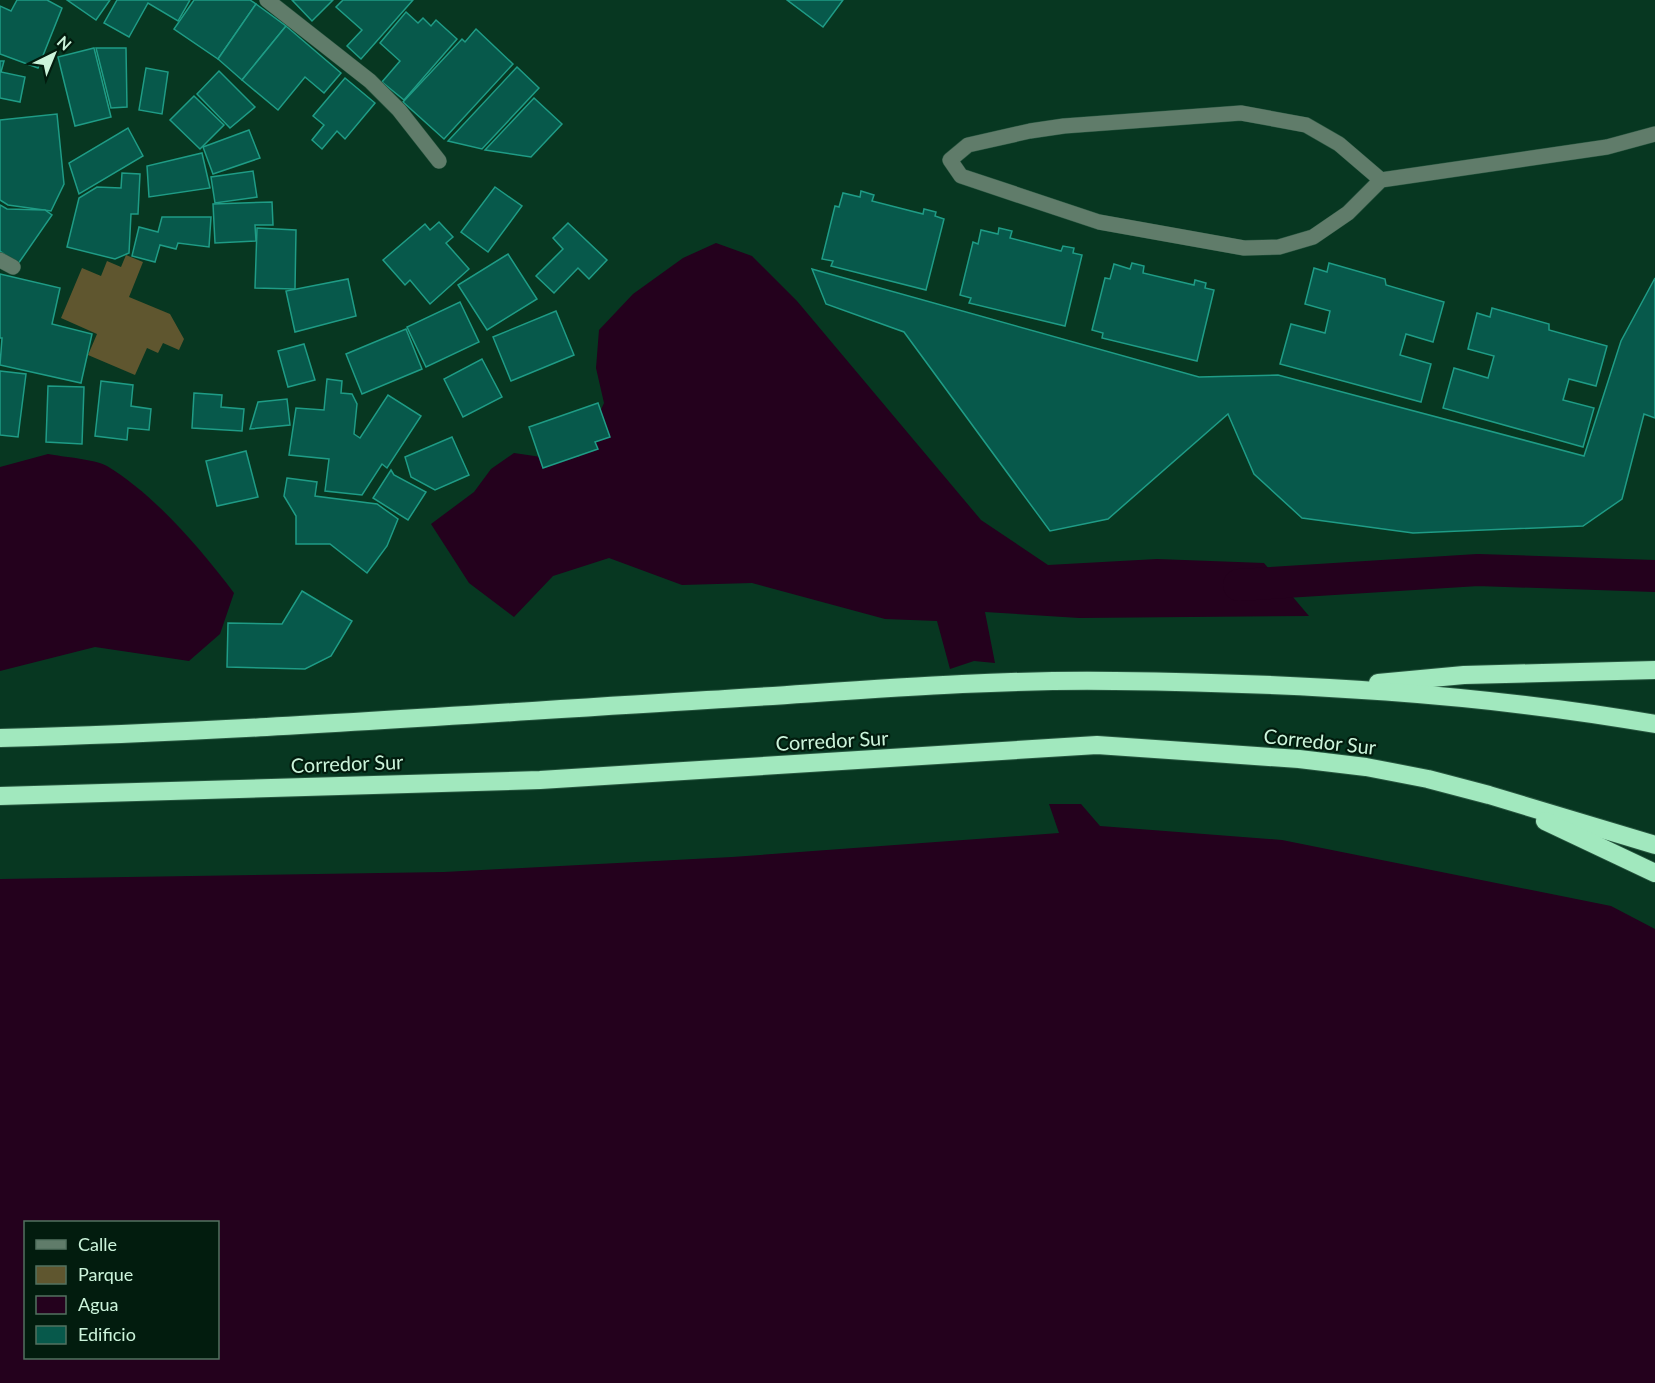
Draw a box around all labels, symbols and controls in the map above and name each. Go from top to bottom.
north arrow [24,24,84,84]
text: N [54,32,76,54]
street label: Corredor Sur [1263,723,1378,759]
street label: Corredor Sur [775,725,890,755]
street label: Corredor Sur [290,749,405,777]
legend [24,1221,219,1359]
text: Calle [78,1233,117,1255]
text: Parque [78,1263,133,1285]
text: Agua [78,1293,119,1315]
text: Edificio [78,1323,136,1345]

